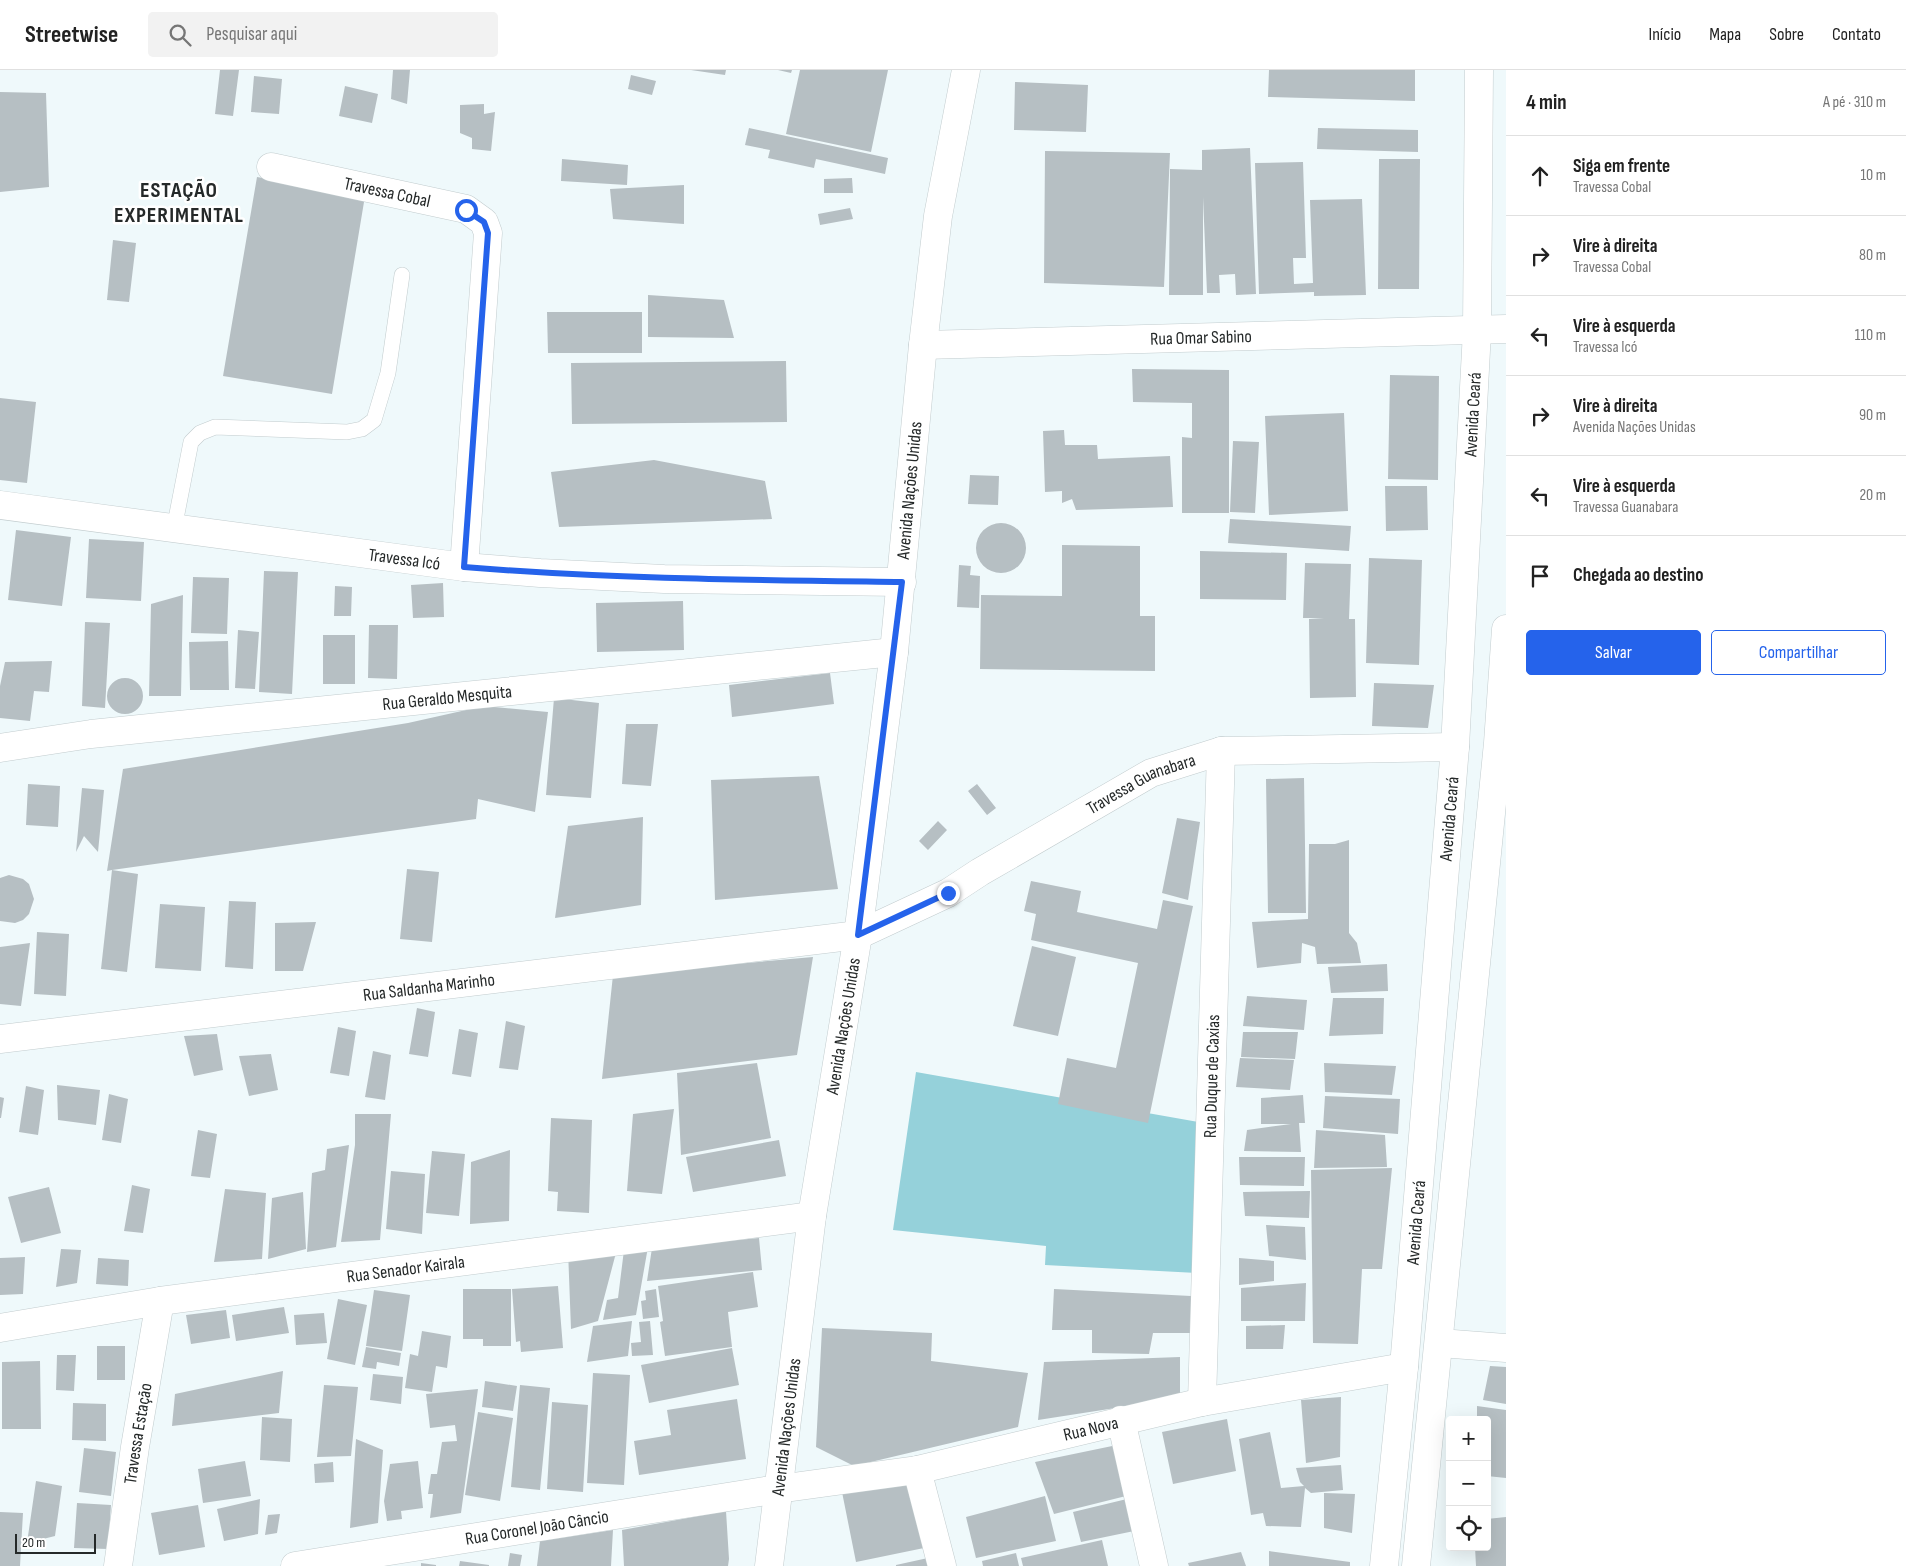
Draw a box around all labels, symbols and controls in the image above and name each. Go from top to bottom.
search box [148,12,498,57]
text: Streetwise [25,20,118,49]
icon: search [166,21,194,49]
text: Pesquisar aqui [206,23,297,46]
text: Início [1649,24,1681,45]
text: Mapa [1709,24,1741,45]
text: Sobre [1769,24,1804,45]
text: Contato [1832,24,1881,45]
text: 4 min [1526,90,1567,115]
text: A pé · 310 m [1823,93,1886,112]
text: Siga em frente [1573,155,1670,178]
icon: ahead [1526,162,1554,190]
text: 10 m [1860,166,1886,185]
street label: Travessa Cobal [342,173,433,212]
district label: ESTAÇÃO EXPERIMENTAL [114,177,244,229]
text: Travessa Cobal [1573,178,1651,197]
route start [455,199,478,222]
text: Vire à direita [1573,235,1657,258]
icon: right [1526,242,1554,270]
text: 80 m [1859,246,1886,265]
text: Travessa Cobal [1573,258,1651,277]
text: Vire à esquerda [1573,315,1675,338]
icon: left [1526,322,1554,350]
street label: Rua Omar Sabino [1150,325,1252,349]
text: 110 m [1855,326,1886,345]
text: Travessa Icó [1573,338,1637,357]
street label: Avenida Ceará [1460,372,1485,458]
text: Vire à direita [1573,395,1657,418]
icon: right [1526,402,1554,430]
text: 90 m [1859,406,1886,425]
text: Avenida Nações Unidas [1573,418,1696,437]
street label: Avenida Nações Unidas [892,421,926,561]
text: Vire à esquerda [1573,475,1675,498]
icon: left [1526,482,1554,510]
text: 20 m [1859,486,1886,505]
text: Travessa Guanabara [1573,498,1678,517]
street label: Travessa Icó [367,544,442,574]
icon: arrive [1526,562,1554,590]
text: Chegada ao destino [1573,564,1703,587]
button: Salvar [1526,630,1701,675]
button: Compartilhar [1711,630,1886,675]
street label: Rua Geraldo Mesquita [381,681,513,715]
street label: Travessa Guanabara [1083,749,1198,819]
street label: Avenida Ceará [1435,776,1463,863]
route end [937,882,960,905]
street label: Avenida Nações Unidas [821,956,865,1097]
street label: Rua Saldanha Marinho [362,969,496,1005]
street label: Rua Duque de Caxias [1199,1014,1224,1138]
street label: Avenida Ceará [1402,1179,1430,1266]
street label: Rua Senador Kairala [345,1251,466,1287]
street label: Avenida Nações Unidas [767,1357,805,1498]
street label: Travessa Estação [119,1381,156,1485]
street label: Rua Nova [1061,1412,1120,1445]
map controls [1446,1416,1491,1551]
button: + [1446,1416,1491,1461]
button: − [1446,1461,1491,1506]
street label: Rua Coronel João Câncio [464,1506,610,1549]
button: locate [1446,1506,1491,1551]
scale bar [15,1531,96,1554]
text: 20 m [22,1534,45,1551]

